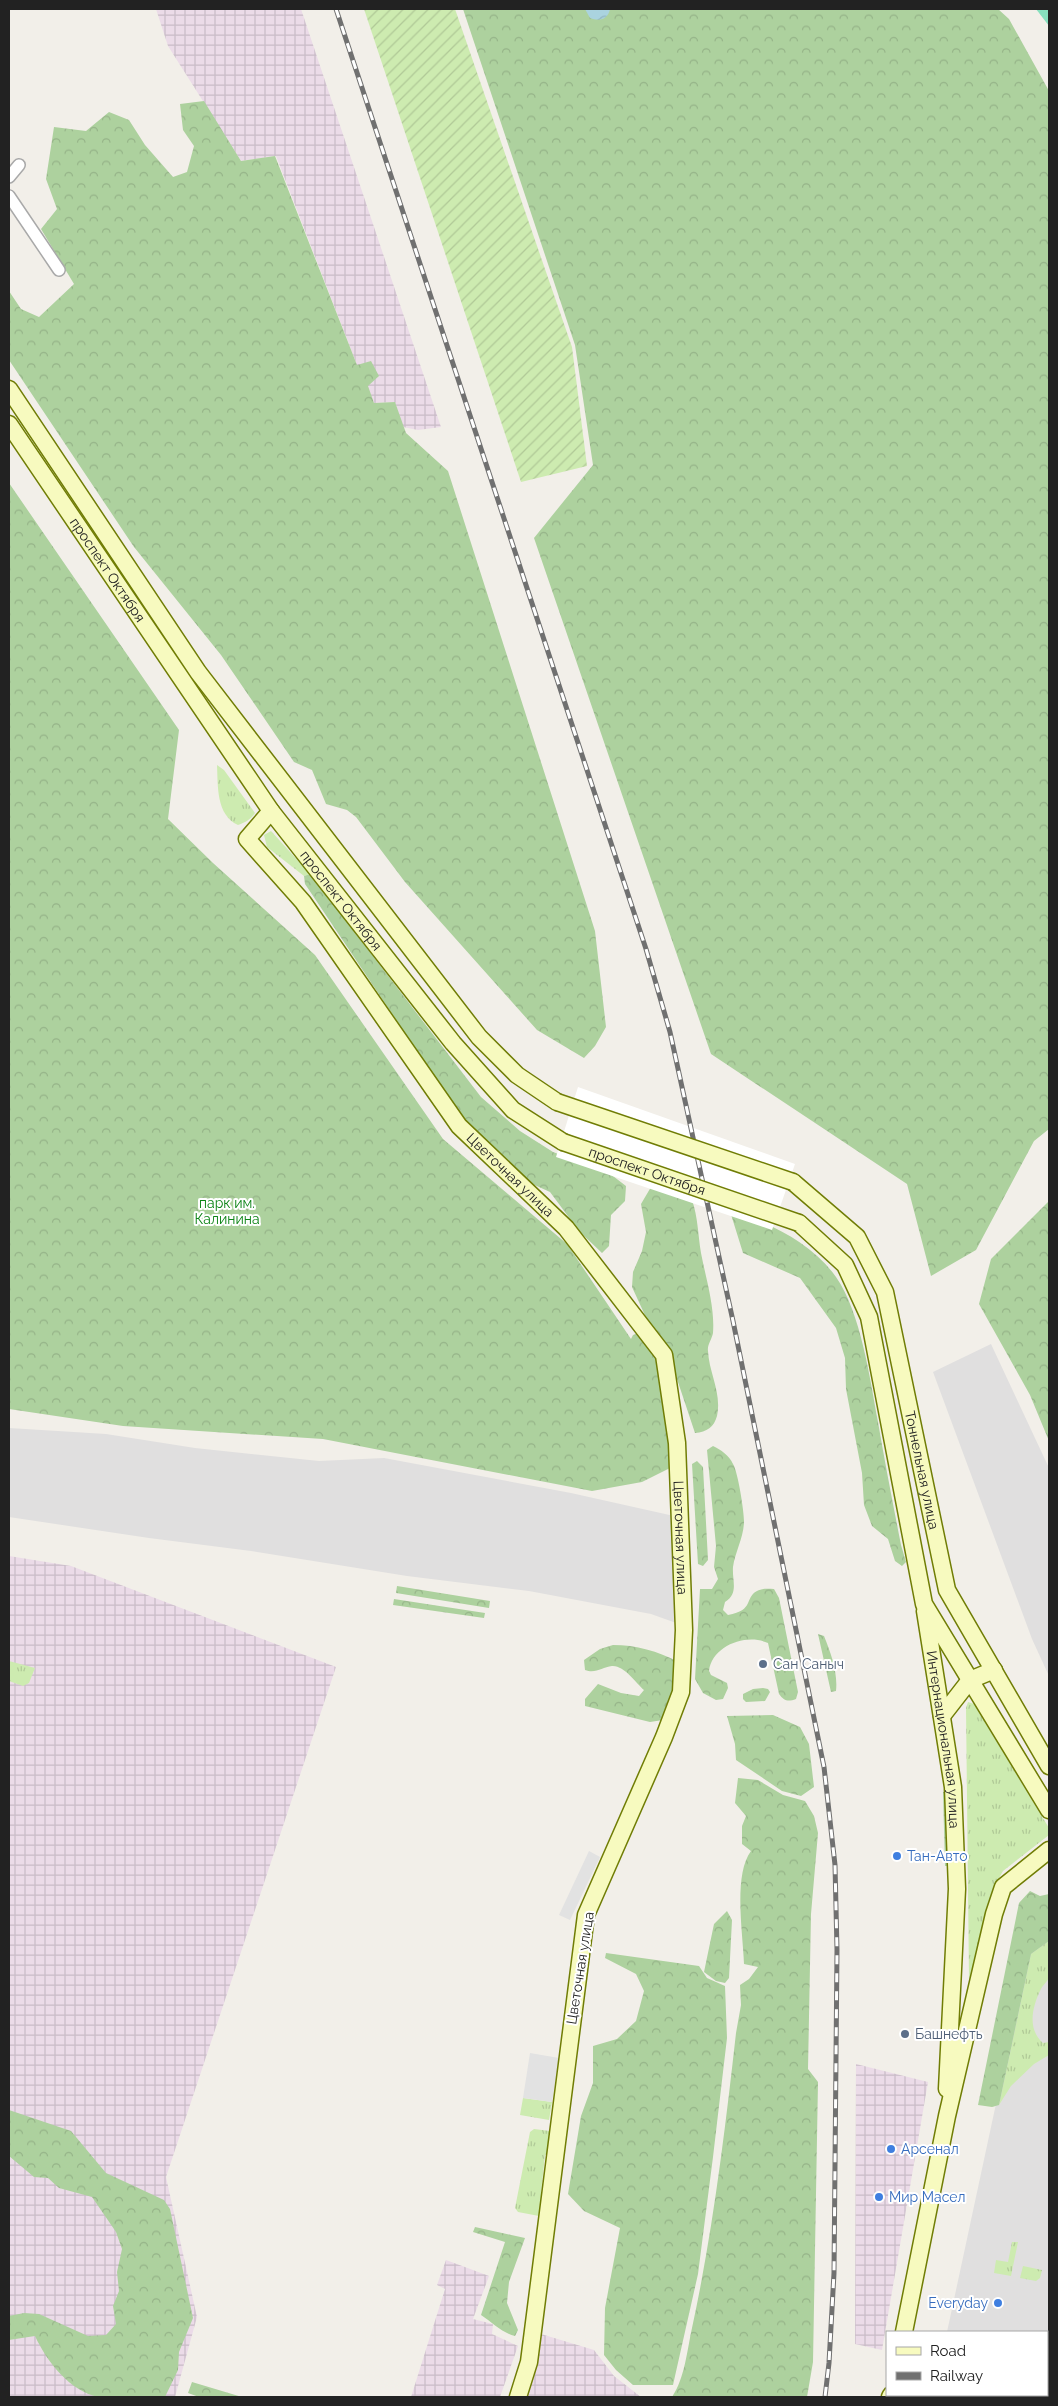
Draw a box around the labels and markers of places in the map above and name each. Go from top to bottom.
place label: Сан Саныч [773,1656,844,1672]
marker: Сан Саныч [757,1658,769,1670]
place label: Тан-Авто [907,1848,968,1864]
marker: Тан-Авто [891,1850,903,1862]
place label: Башнефть [915,2026,983,2042]
marker: Башнефть [899,2028,911,2040]
place label: Арсенал [901,2141,959,2157]
marker: Арсенал [885,2143,897,2155]
place label: Мир Масел [889,2189,965,2205]
marker: Мир Масел [873,2191,885,2203]
place label: Everyday [928,2295,988,2311]
marker: Everyday [992,2297,1004,2309]

